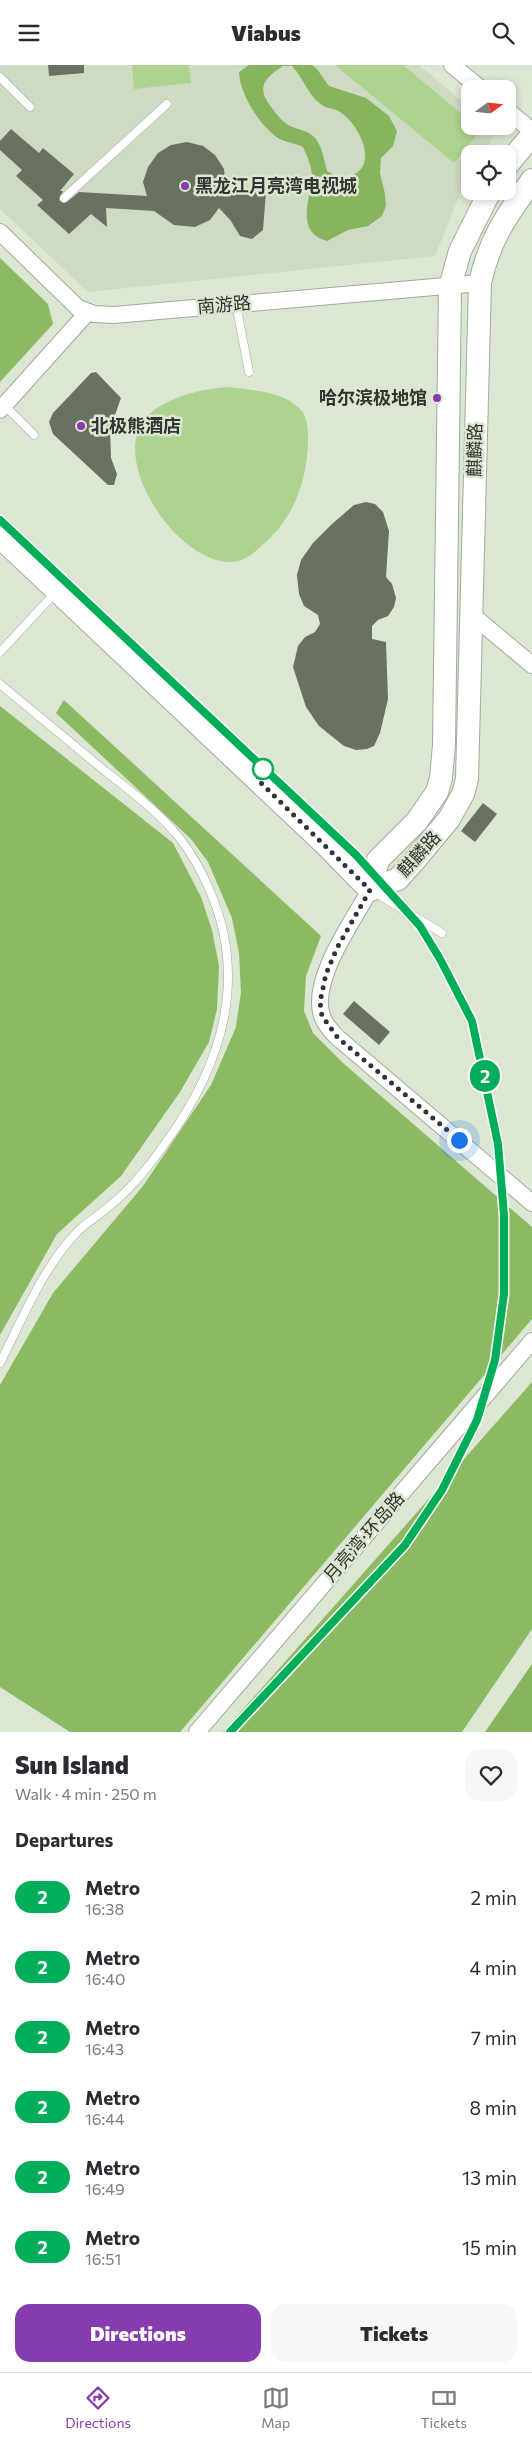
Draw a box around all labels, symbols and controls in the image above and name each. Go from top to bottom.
icon: menu [15,19,43,47]
text: Viabus [231,19,301,46]
icon: search [489,19,517,47]
north arrow [461,80,516,135]
map controls [461,80,516,200]
button: locate [461,145,516,200]
place label: 黑龙江月亮湾电视城 [195,174,357,196]
marker: 黑龙江月亮湾电视城 [179,180,191,192]
street label: 南游路 [196,291,252,317]
place label: 哈尔滨极地馆 [319,386,427,408]
marker: 哈尔滨极地馆 [431,392,443,404]
place label: 北极熊酒店 [91,414,181,436]
marker: 北极熊酒店 [75,420,87,432]
street label: 麒麟路 [463,423,485,477]
unlabelled marker [252,758,274,780]
street label: 麒麟路 [392,826,444,881]
line badge: 2 [469,1060,501,1092]
text: 2 [480,1065,490,1087]
your location [447,1128,472,1153]
street label: 月亮湾·环岛路 [318,1487,408,1586]
button: heart [465,1749,517,1801]
text: Sun Island [15,1750,129,1779]
text: Walk · 4 min · 250 m [15,1784,157,1803]
text: Departures [15,1828,113,1851]
text: Metro [85,1876,140,1899]
text: 2 [37,1886,48,1908]
text: 2 min [470,1886,517,1909]
text: 16:38 [85,1899,124,1918]
text: Metro [85,1946,140,1969]
text: 2 [37,1956,48,1978]
text: 4 min [470,1956,517,1979]
text: 16:40 [85,1969,125,1988]
text: Metro [85,2016,140,2039]
text: 2 [37,2026,48,2048]
text: 7 min [471,2026,517,2049]
text: 16:43 [85,2039,124,2058]
text: Metro [85,2086,140,2109]
text: 2 [37,2096,48,2118]
text: 8 min [469,2096,517,2119]
text: 16:44 [85,2109,125,2128]
text: Metro [85,2156,140,2179]
text: 2 [37,2166,48,2188]
text: 13 min [462,2166,517,2189]
text: 16:49 [85,2179,125,2198]
text: Metro [85,2226,140,2249]
text: 2 [37,2236,48,2258]
text: 15 min [462,2236,517,2259]
text: 16:51 [85,2249,121,2268]
button: Directions [15,2304,261,2362]
button: Tickets [271,2304,517,2362]
tab: Directions [65,2384,131,2431]
tab: Map [261,2384,290,2431]
tab: Tickets [421,2384,467,2431]

